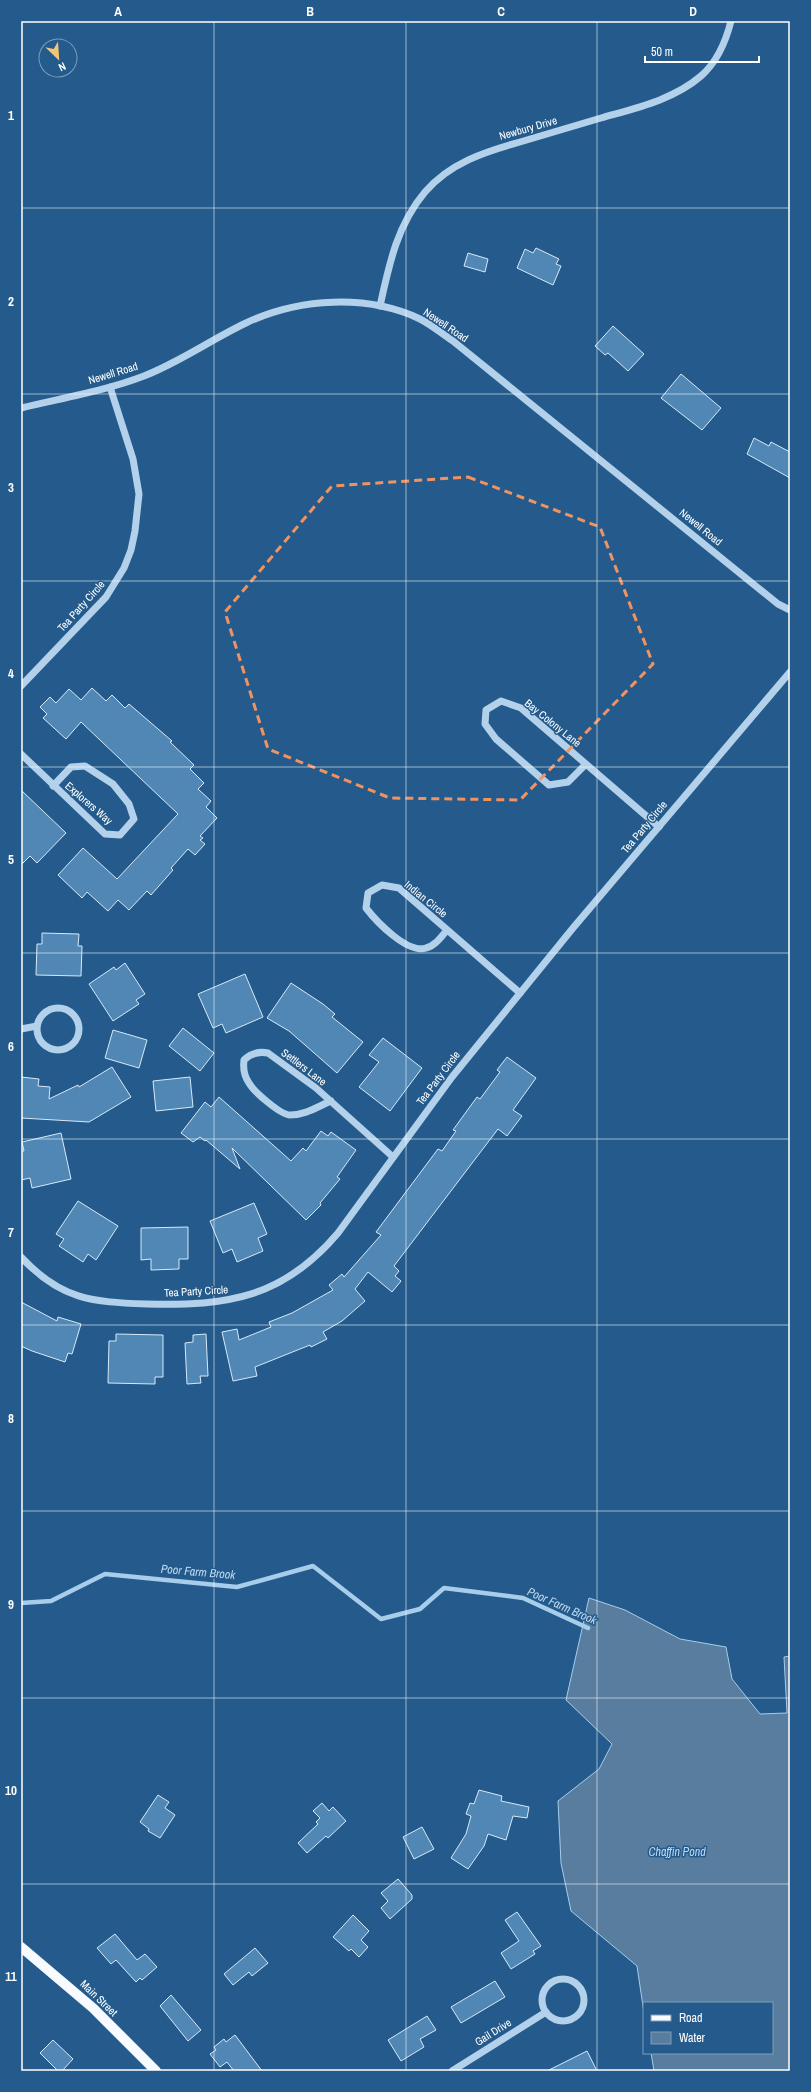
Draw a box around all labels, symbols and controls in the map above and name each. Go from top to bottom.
text: A [114,3,122,20]
text: B [306,3,314,20]
text: C [497,3,505,20]
text: D [689,3,697,20]
north arrow [38,38,78,78]
scale bar [645,38,759,64]
text: 50 m [651,44,673,60]
text: N [56,59,68,75]
text: 1 [8,107,14,124]
street label: Newbury Drive [497,113,559,143]
text: 2 [8,293,14,310]
street label: Newell Road [421,305,471,345]
street label: Newell Road [87,359,139,387]
text: 3 [8,479,14,496]
street label: Newell Road [677,505,725,549]
street label: Tea Party Circle [54,577,108,635]
text: 4 [8,665,14,682]
street label: Bay Colony Lane [522,696,584,750]
street label: Explorers Way [62,779,116,828]
street label: Tea Party Circle [618,798,670,856]
text: 5 [8,851,14,868]
street label: Indian Circle [402,877,450,921]
text: 6 [8,1038,14,1055]
street label: Settlers Lane [279,1045,329,1089]
street label: Tea Party Circle [413,1048,463,1108]
text: 7 [8,1224,14,1241]
street label: Tea Party Circle [164,1282,228,1300]
text: 8 [8,1410,14,1427]
water label: Poor Farm Brook [160,1561,237,1583]
water label: Poor Farm Brook [525,1584,600,1629]
text: 9 [8,1596,14,1613]
text: 10 [5,1782,17,1799]
water label: Chaffin Pond [648,1844,706,1860]
text: 11 [5,1968,17,1985]
street label: Main Street [77,1977,121,2020]
legend [643,2002,773,2054]
text: Road [679,2010,703,2026]
street label: Gail Drive [472,2015,514,2049]
text: Water [679,2030,706,2046]

